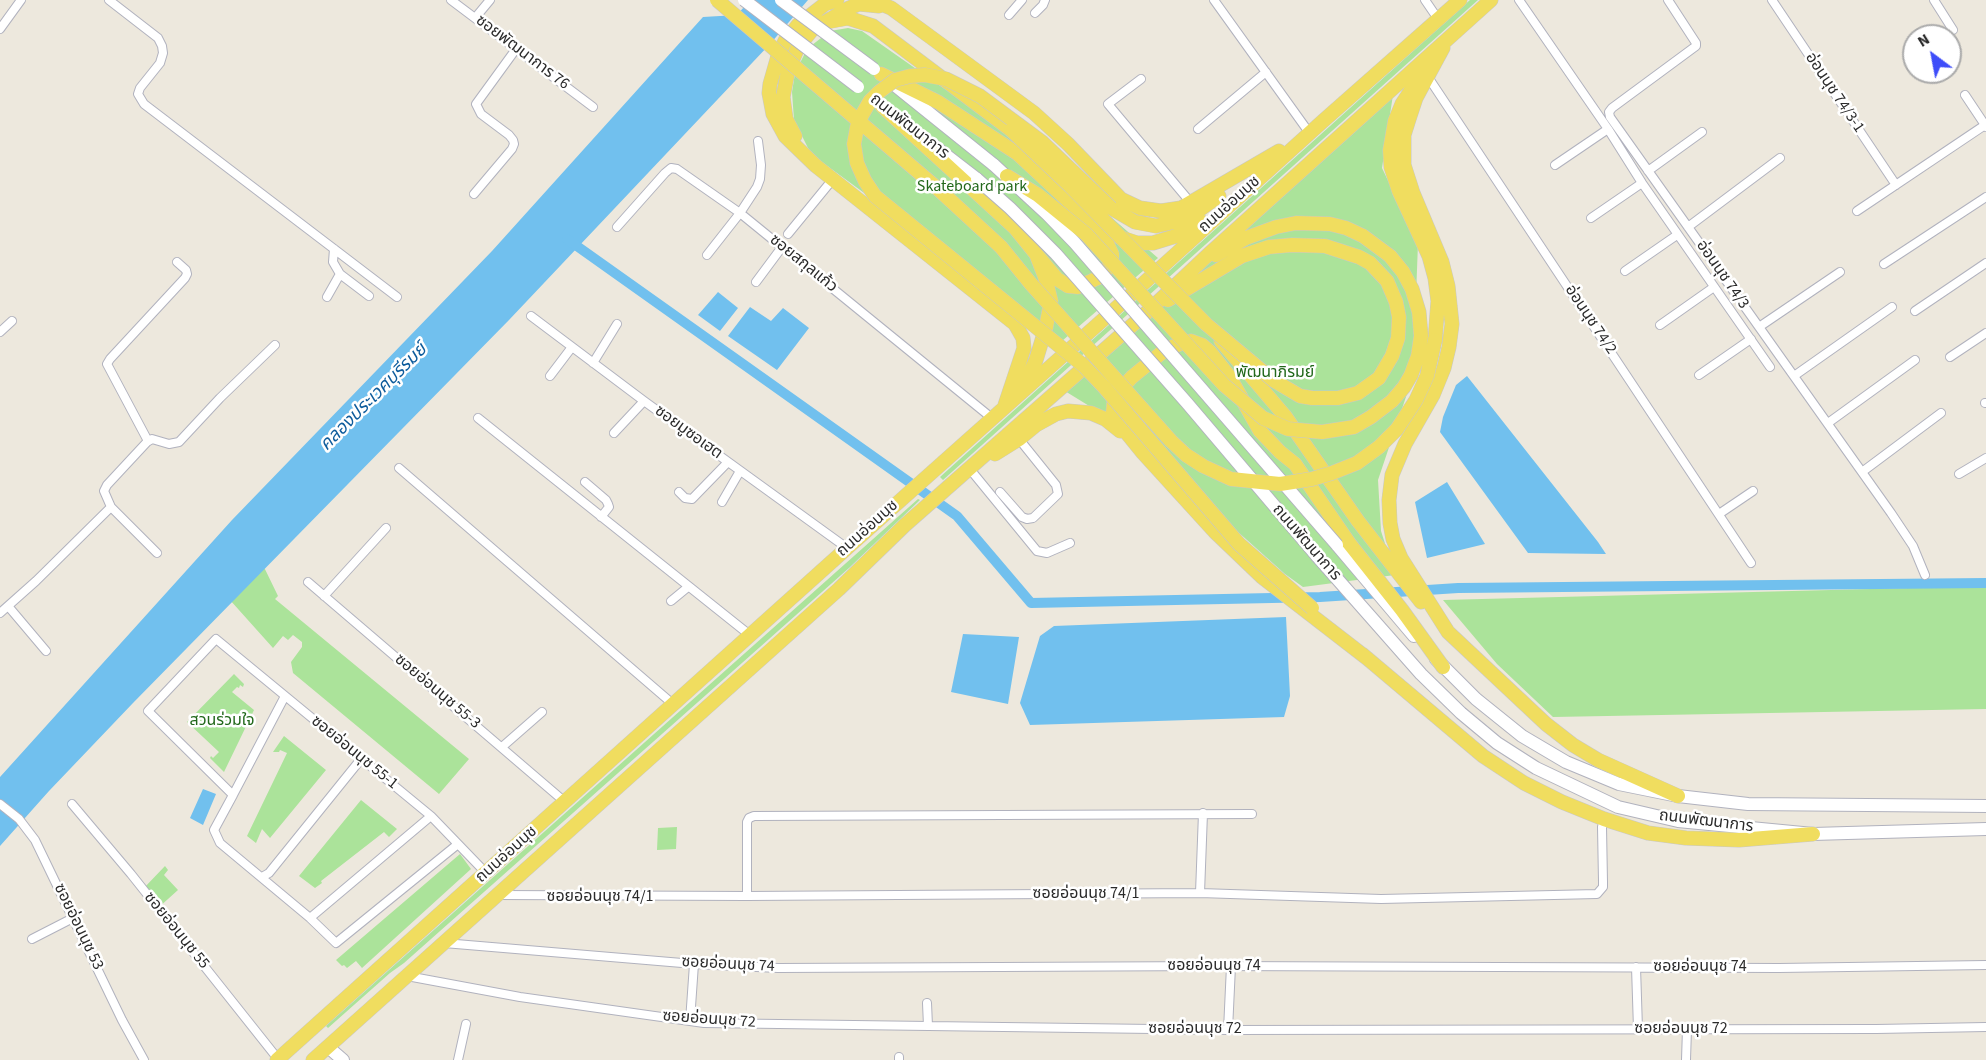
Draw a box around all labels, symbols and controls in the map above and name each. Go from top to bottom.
street label: ซอยพัฒนาการ 76 [471,11,573,95]
north arrow [1902,24,1962,84]
text: N [1913,28,1934,53]
street label: อ่อนนุช 74/3-1 [1800,49,1868,137]
street label: ถนนพัฒนาการ [866,90,952,164]
street label: ถนนอ่อนนุช [1195,172,1265,238]
park label: Skateboard park [917,177,1027,197]
street label: ซอยสกุลแก้ว [765,231,841,297]
street label: อ่อนนุช 74/3 [1691,237,1753,313]
street label: อ่อนนุช 74/2 [1560,282,1620,358]
water label: คลองประเวศบุรีรมย์ [316,340,432,456]
park label: พัฒนาภิรมย์ [1236,363,1314,383]
street label: ซอยมูซอเฮต [650,402,726,464]
street label: ถนนอ่อนนุช [833,496,903,562]
street label: ถนนพัฒนาการ [1268,501,1344,585]
street label: ซอยอ่อนนุช 55-3 [390,650,484,734]
park label: สวนร่วมใจ [189,711,255,731]
street label: ซอยอ่อนนุช 55-1 [307,712,401,794]
street label: ถนนพัฒนาการ [1658,807,1754,837]
street label: ถนนอ่อนนุช [472,822,542,888]
street label: ซอยอ่อนนุช 53 [49,881,107,973]
street label: ซอยอ่อนนุช 74/1 [1032,884,1140,904]
street label: ซอยอ่อนนุช 74/1 [546,887,654,907]
street label: ซอยอ่อนนุช 55 [139,889,213,973]
street label: ซอยอ่อนนุช 74 [681,953,775,977]
street label: ซอยอ่อนนุช 74 [1167,956,1261,976]
street label: ซอยอ่อนนุช 74 [1653,957,1747,977]
street label: ซอยอ่อนนุช 72 [662,1007,756,1033]
street label: ซอยอ่อนนุช 72 [1148,1019,1242,1039]
street label: ซอยอ่อนนุช 72 [1634,1019,1728,1039]

